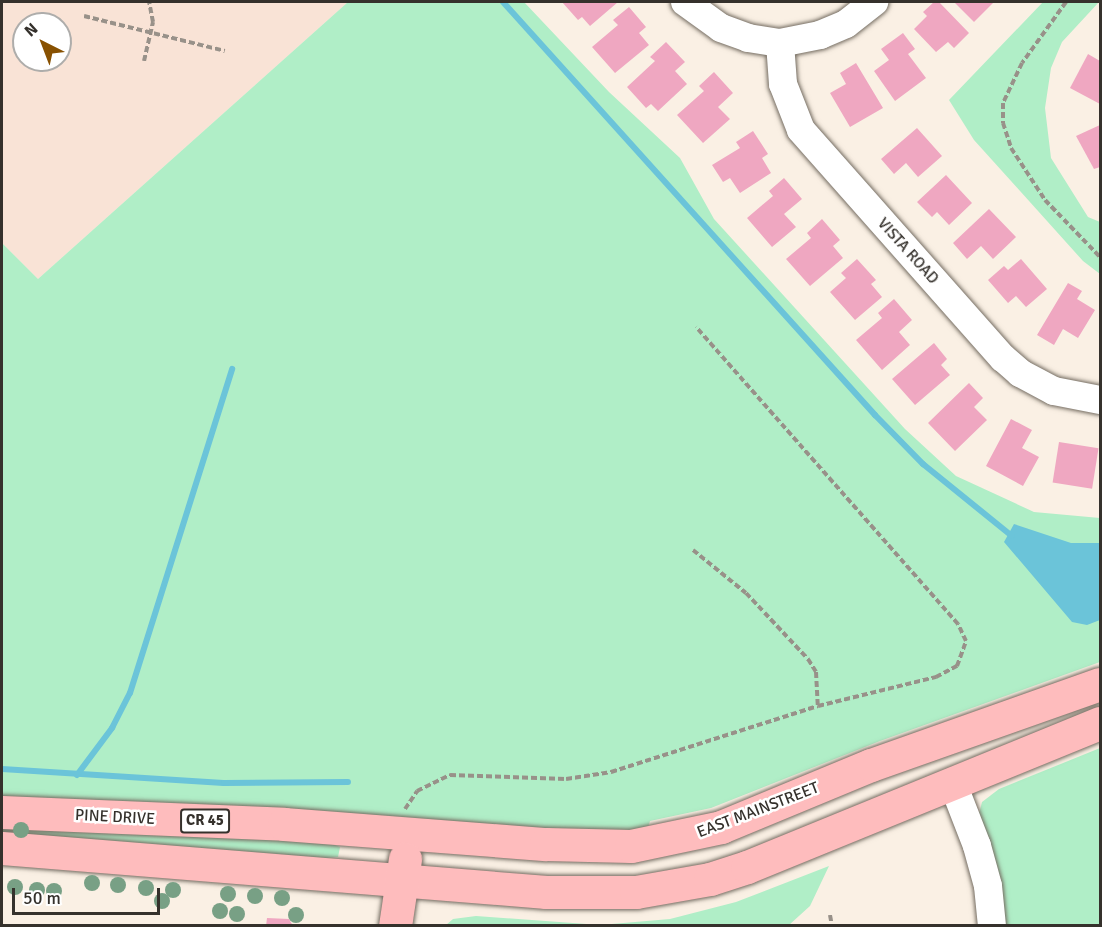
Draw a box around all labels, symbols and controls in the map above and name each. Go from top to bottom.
north arrow [12,12,72,72]
text: N [20,19,42,41]
street label: VISTA ROAD [873,214,943,288]
street label: EAST MAINSTREET [694,778,822,842]
street label: PINE DRIVE [74,805,156,829]
road number: CR 45 [180,809,230,833]
scale bar [15,876,164,914]
text: 50 m [23,887,61,909]

